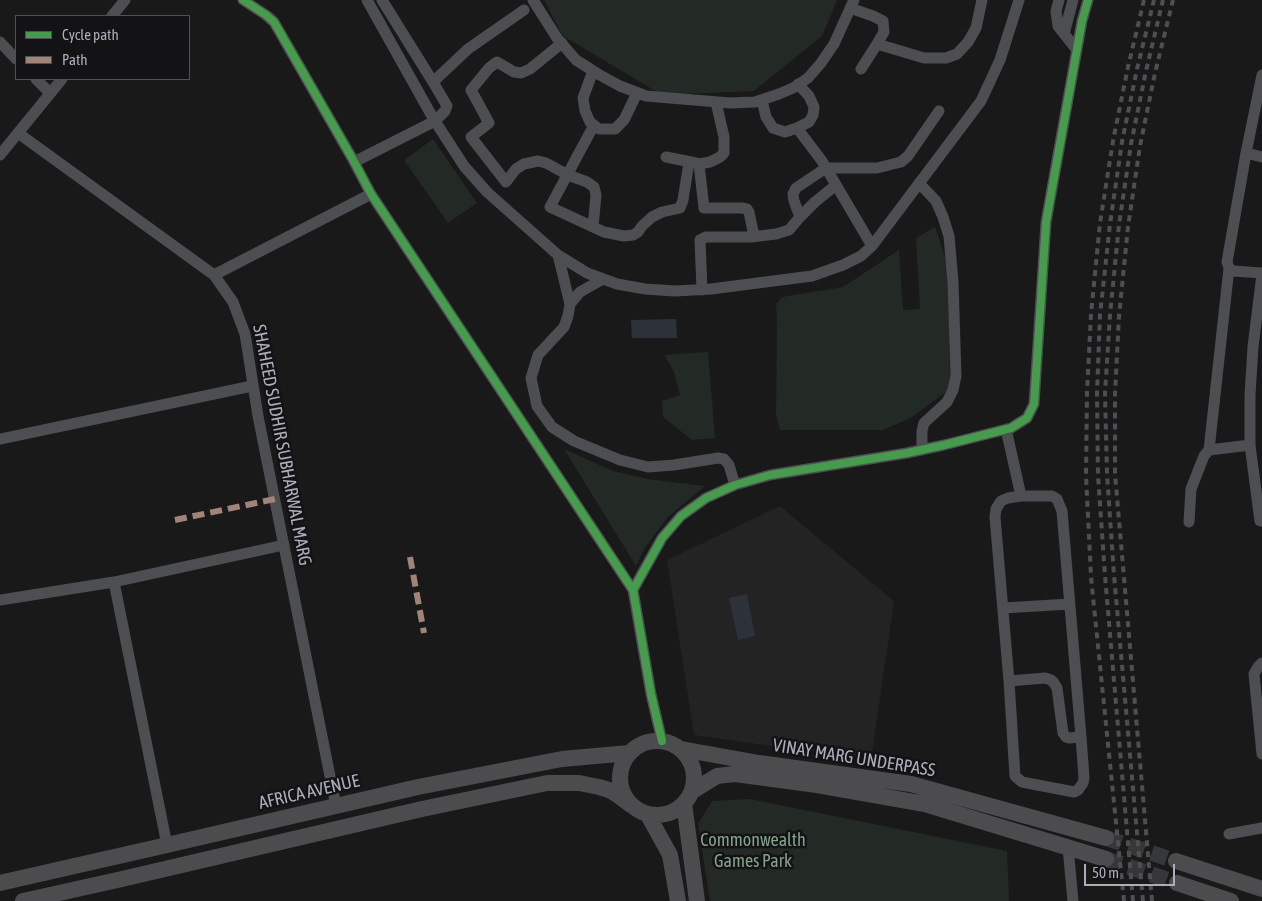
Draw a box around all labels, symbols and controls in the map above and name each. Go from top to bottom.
legend [15,15,190,80]
text: Cycle path [62,26,119,43]
text: Path [62,51,88,68]
street label: SHAHEED SUDHIR SUBHARWAL MARG [248,323,316,567]
street label: VINAY MARG UNDERPASS [771,734,937,782]
street label: AFRICA AVENUE [256,770,362,814]
park label: Commonwealth Games Park [700,829,806,872]
scale bar [1087,854,1178,886]
text: 50 m [1092,864,1119,881]

